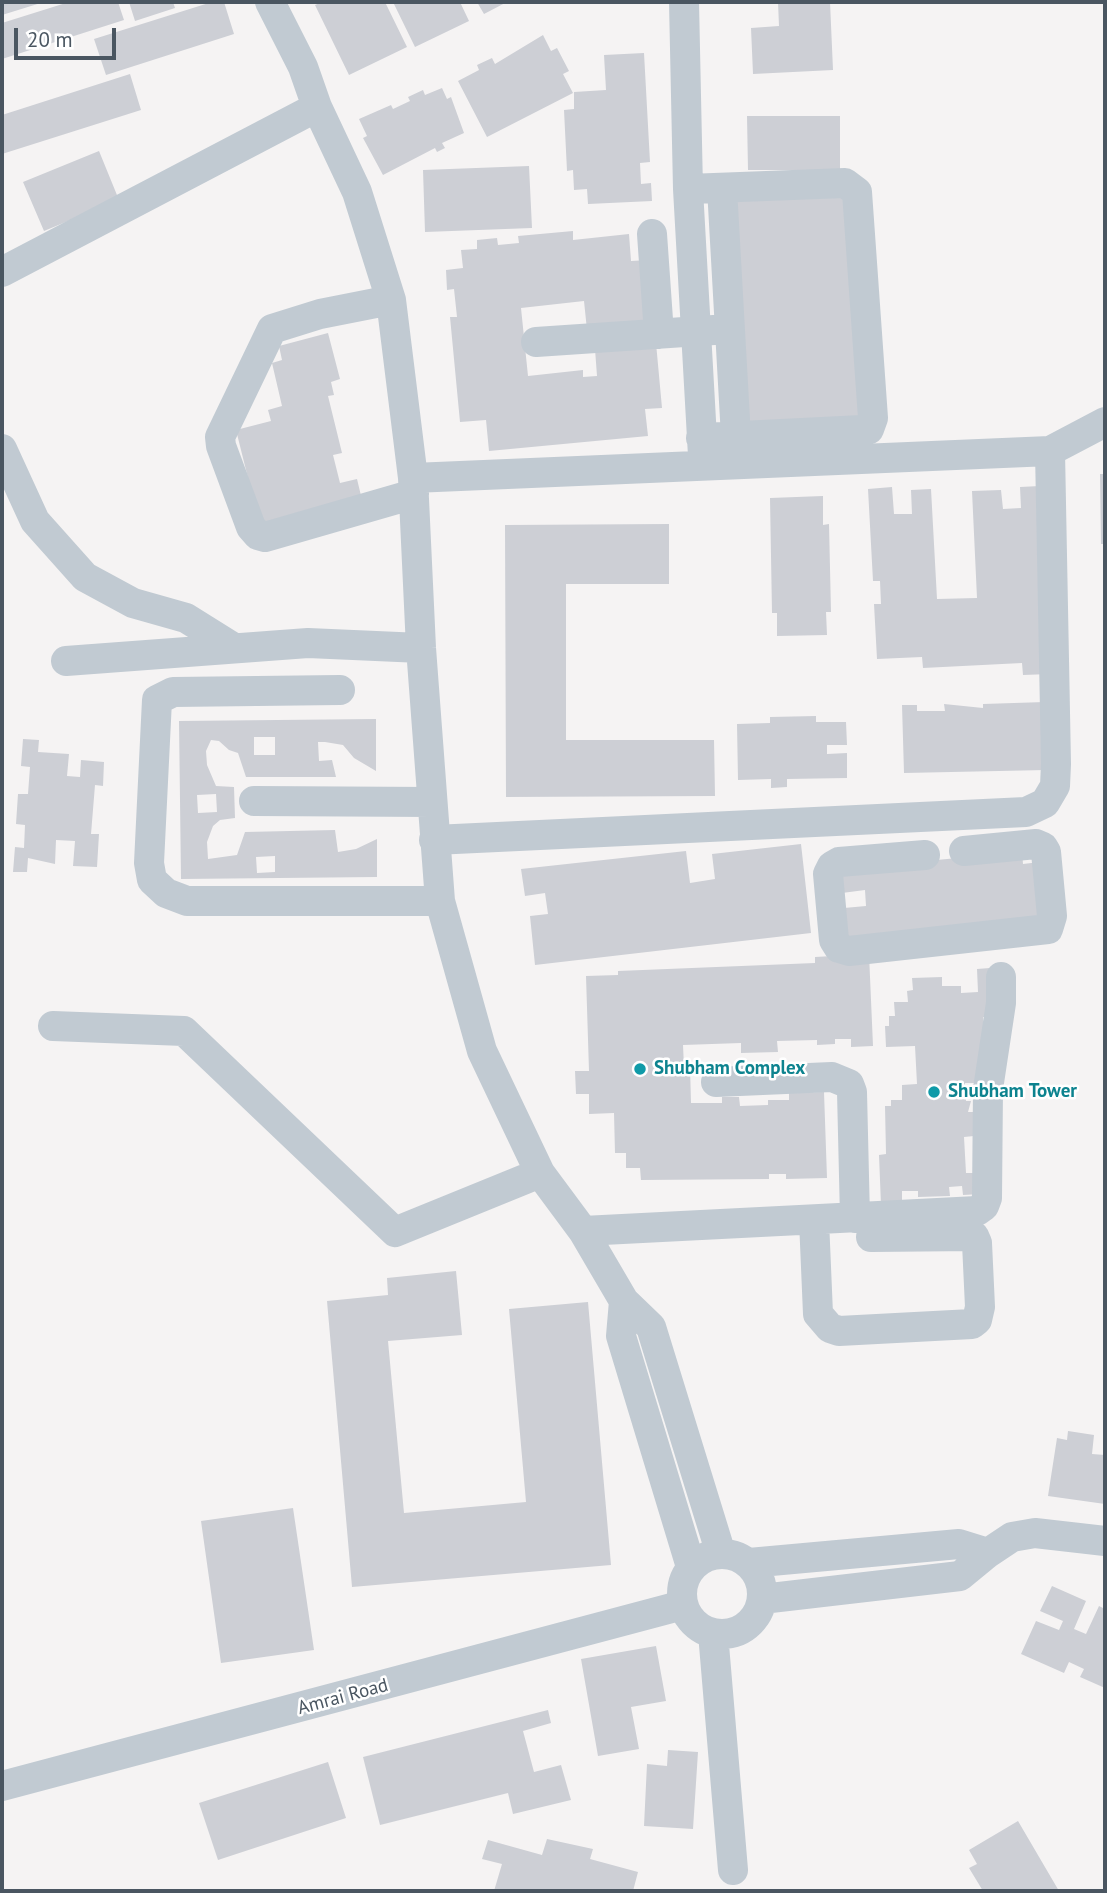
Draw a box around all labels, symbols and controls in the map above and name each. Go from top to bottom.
scale bar [18,14,119,58]
text: 20 m [27,26,73,53]
place label: Shubham Complex [654,1058,805,1080]
marker: Shubham Complex [632,1061,648,1077]
place label: Shubham Tower [948,1081,1077,1103]
marker: Shubham Tower [926,1084,942,1100]
street label: Amrai Road [295,1674,391,1720]

